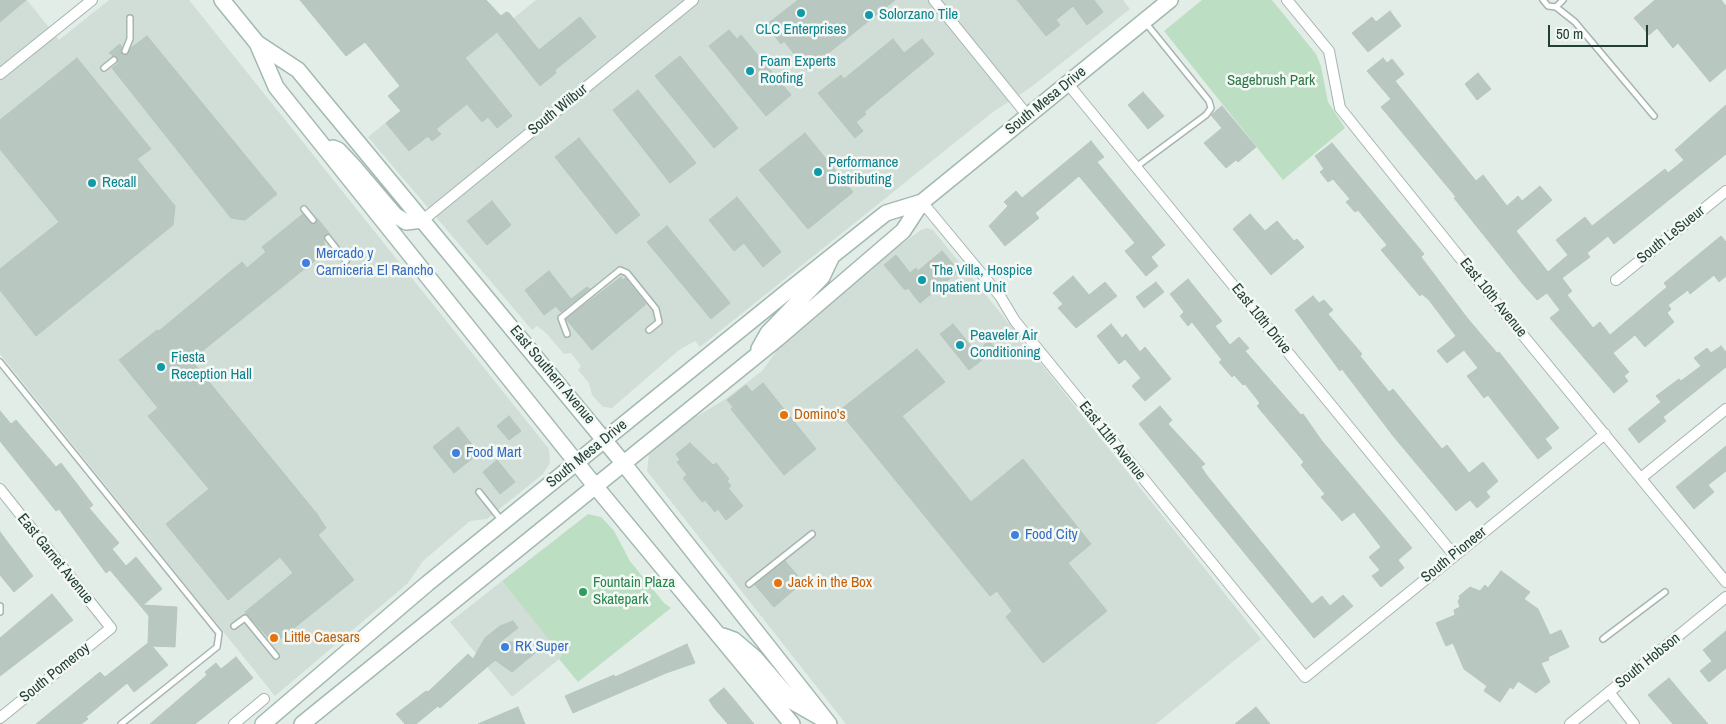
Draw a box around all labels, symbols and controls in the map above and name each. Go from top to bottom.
place label: Solorzano Tile [879,6,958,24]
marker: CLC Enterprises [795,7,807,19]
marker: Solorzano Tile [863,9,875,21]
scale bar [1551,15,1651,47]
place label: CLC Enterprises [756,21,846,39]
text: 50 m [1556,23,1583,44]
place label: Foam Experts Roofing [760,53,836,88]
street label: South Mesa Drive [1002,63,1090,139]
marker: Foam Experts Roofing [744,65,756,77]
park label: Sagebrush Park [1227,72,1315,90]
street label: South Wilbur [525,81,591,139]
place label: Performance Distributing [828,154,898,189]
marker: Performance Distributing [812,166,824,178]
place label: Recall [102,174,136,192]
marker: Recall [86,177,98,189]
street label: South LeSueur [1633,202,1709,268]
place label: Mercado y Carniceria El Rancho [316,245,434,280]
street label: East 10th Avenue [1456,255,1530,341]
marker: Mercado y Carniceria El Rancho [300,257,312,269]
place label: The Villa, Hospice Inpatient Unit [932,262,1032,297]
marker: The Villa, Hospice Inpatient Unit [916,274,928,286]
street label: East 10th Drive [1227,280,1295,358]
street label: East Southern Avenue [506,322,598,428]
place label: Peaveler Air Conditioning [970,327,1040,362]
marker: Peaveler Air Conditioning [954,339,966,351]
place label: Fiesta Reception Hall [171,349,252,384]
marker: Fiesta Reception Hall [155,361,167,373]
street label: East 11th Avenue [1075,398,1149,484]
place label: Domino's [794,406,846,424]
marker: Domino's [778,409,790,421]
street label: South Mesa Drive [543,416,631,492]
place label: Food Mart [466,444,521,462]
marker: Food Mart [450,447,462,459]
street label: East Garnet Avenue [13,510,97,608]
street label: South Pioneer [1418,523,1490,587]
place label: Food City [1025,526,1078,544]
marker: Food City [1009,529,1021,541]
place label: Fountain Plaza Skatepark [593,574,675,609]
place label: Jack in the Box [788,574,872,592]
marker: Jack in the Box [772,577,784,589]
marker: Fountain Plaza Skatepark [577,586,589,598]
place label: Little Caesars [284,629,360,647]
street label: South Hobson [1612,629,1684,693]
marker: Little Caesars [268,632,280,644]
place label: RK Super [515,638,568,656]
street label: South Pomeroy [16,639,94,707]
marker: RK Super [499,641,511,653]

